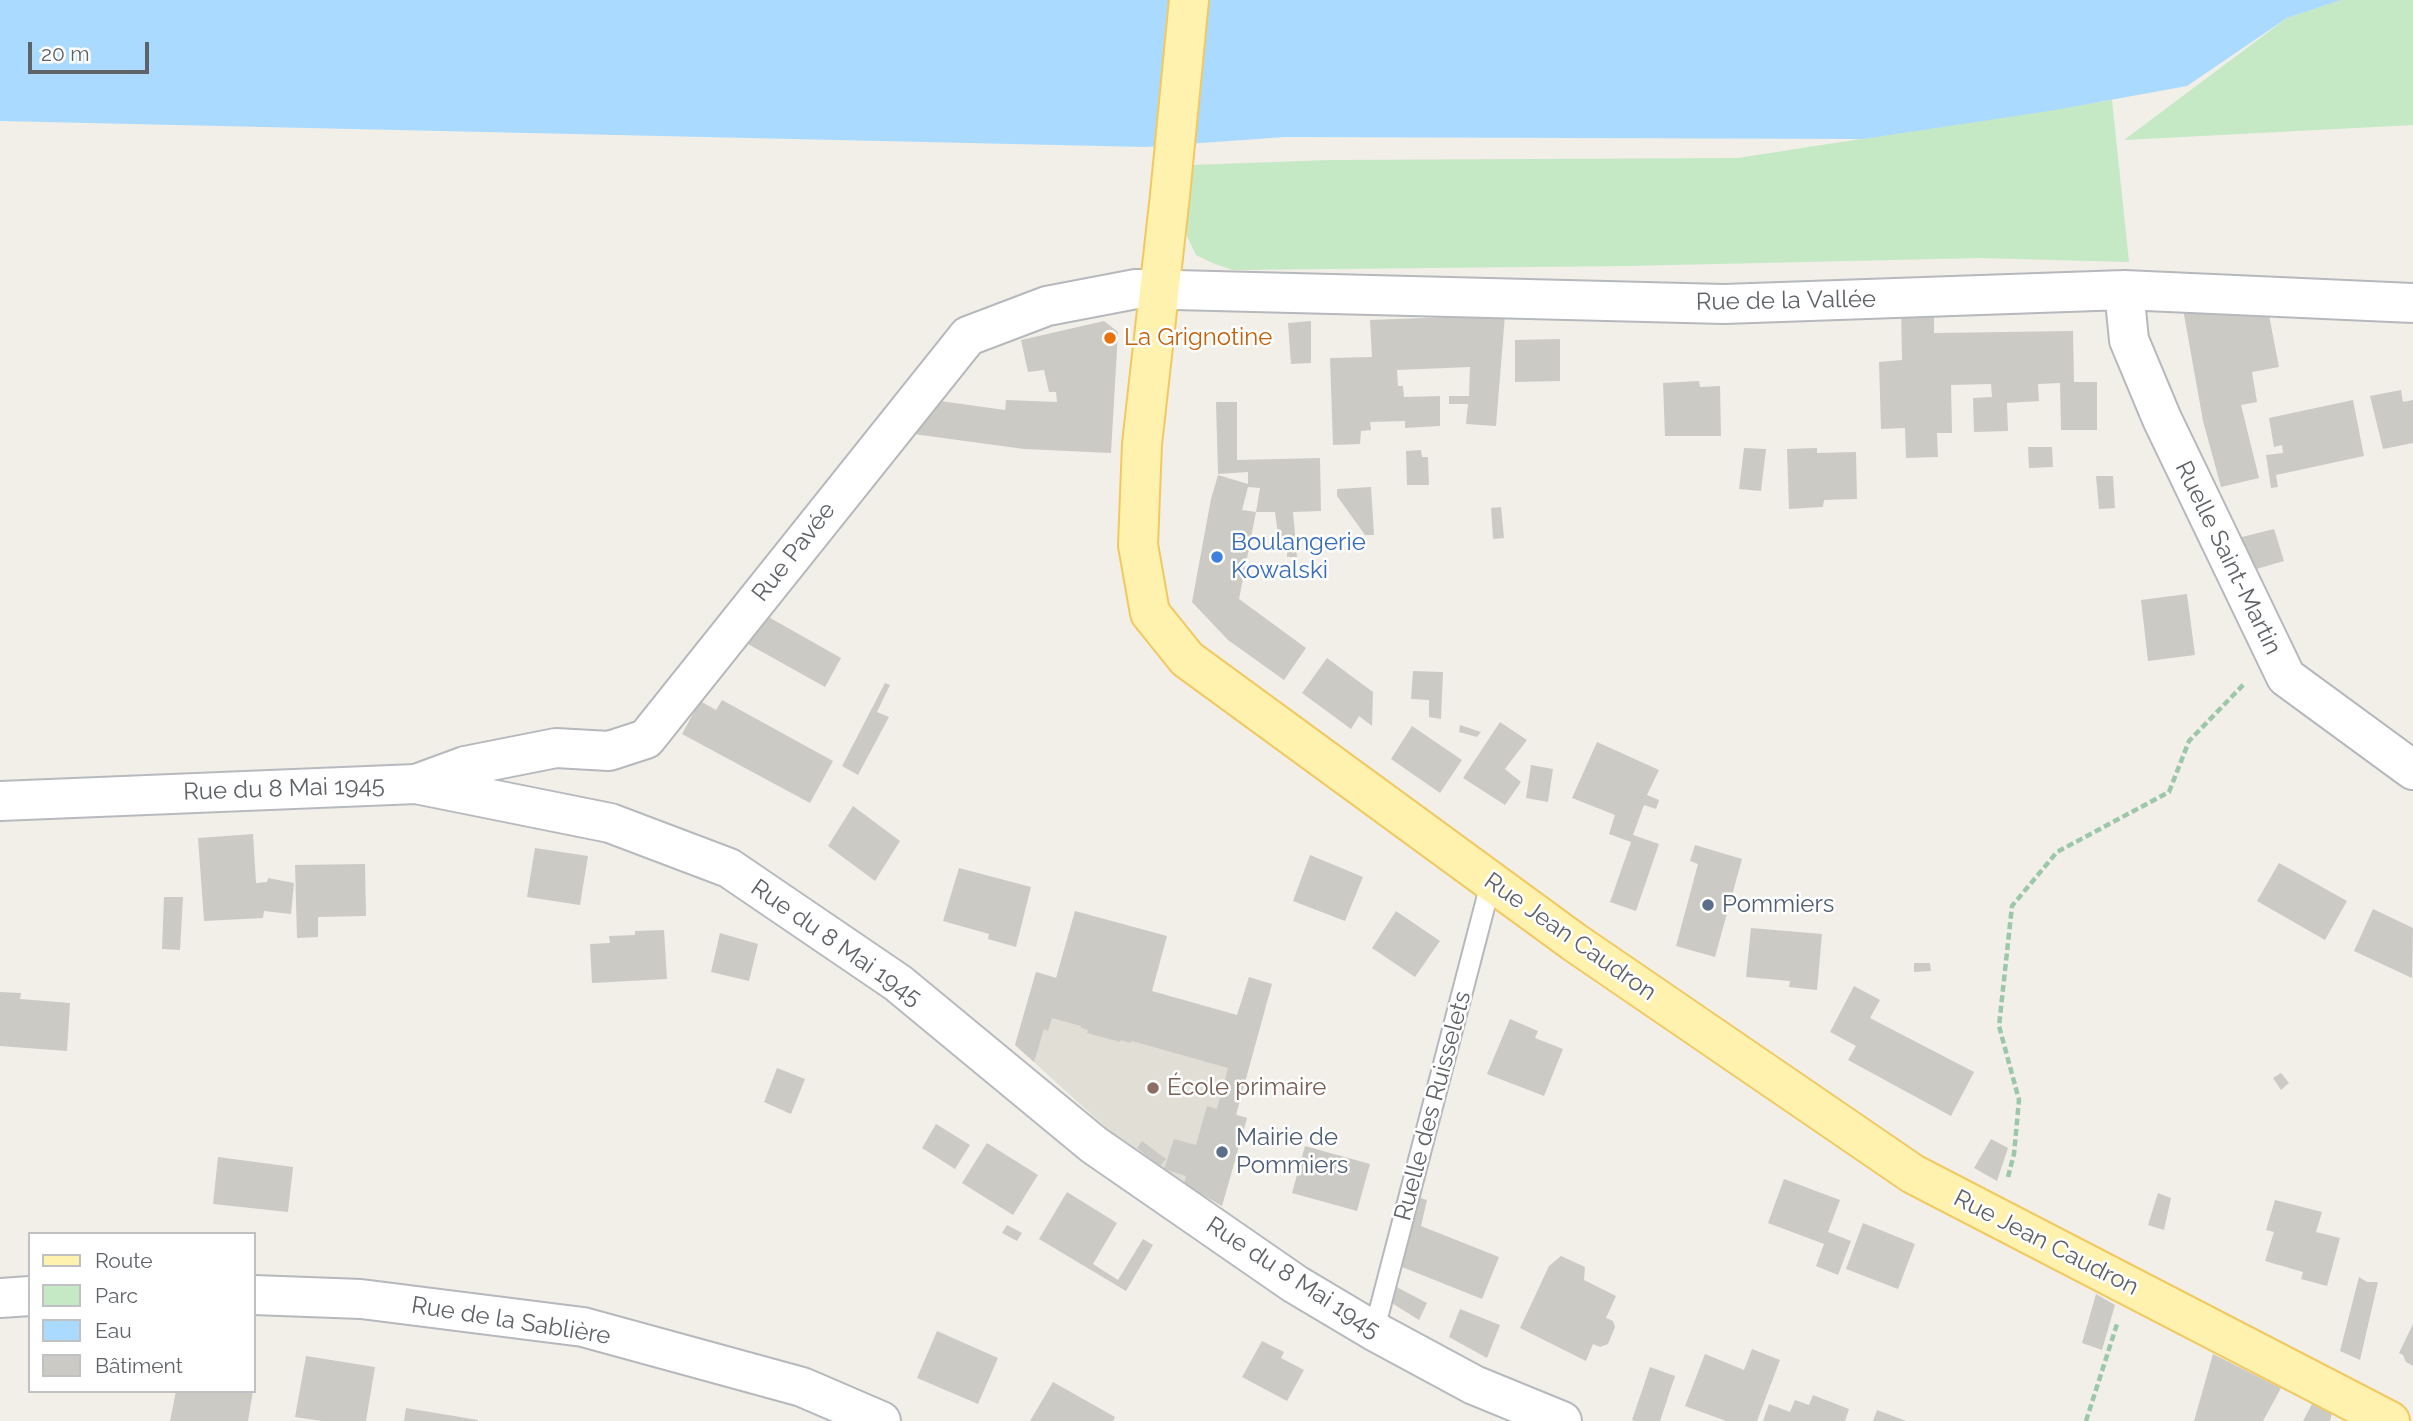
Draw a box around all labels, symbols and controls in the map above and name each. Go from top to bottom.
scale bar [32,28,152,72]
text: 20 m [41,41,89,66]
street label: Rue de la Vallée [1696,285,1876,317]
place label: La Grignotine [1124,324,1272,352]
marker: La Grignotine [1102,330,1118,346]
street label: Ruelle Saint-Martin [2169,457,2287,659]
street label: Rue Pavée [746,497,842,607]
place label: Boulangerie Kowalski [1231,529,1366,585]
marker: Boulangerie Kowalski [1209,549,1225,565]
street label: Rue du 8 Mai 1945 [183,771,385,807]
street label: Rue Jean Caudron [1478,867,1662,1007]
street label: Rue du 8 Mai 1945 [745,873,927,1013]
place label: Pommiers [1722,891,1834,919]
marker: Pommiers [1700,897,1716,913]
street label: Ruelle des Ruisselets [1389,988,1477,1224]
place label: École primaire [1167,1074,1326,1102]
marker: École primaire [1145,1080,1161,1096]
place label: Mairie de Pommiers [1236,1124,1348,1180]
marker: Mairie de Pommiers [1214,1144,1230,1160]
street label: Rue Jean Caudron [1949,1184,2143,1302]
street label: Rue du 8 Mai 1945 [1201,1211,1385,1345]
legend [28,1232,256,1393]
text: Route [95,1248,153,1273]
text: Parc [95,1283,138,1308]
street label: Rue de la Sablière [409,1291,613,1351]
text: Eau [95,1318,132,1343]
text: Bâtiment [95,1353,183,1378]

